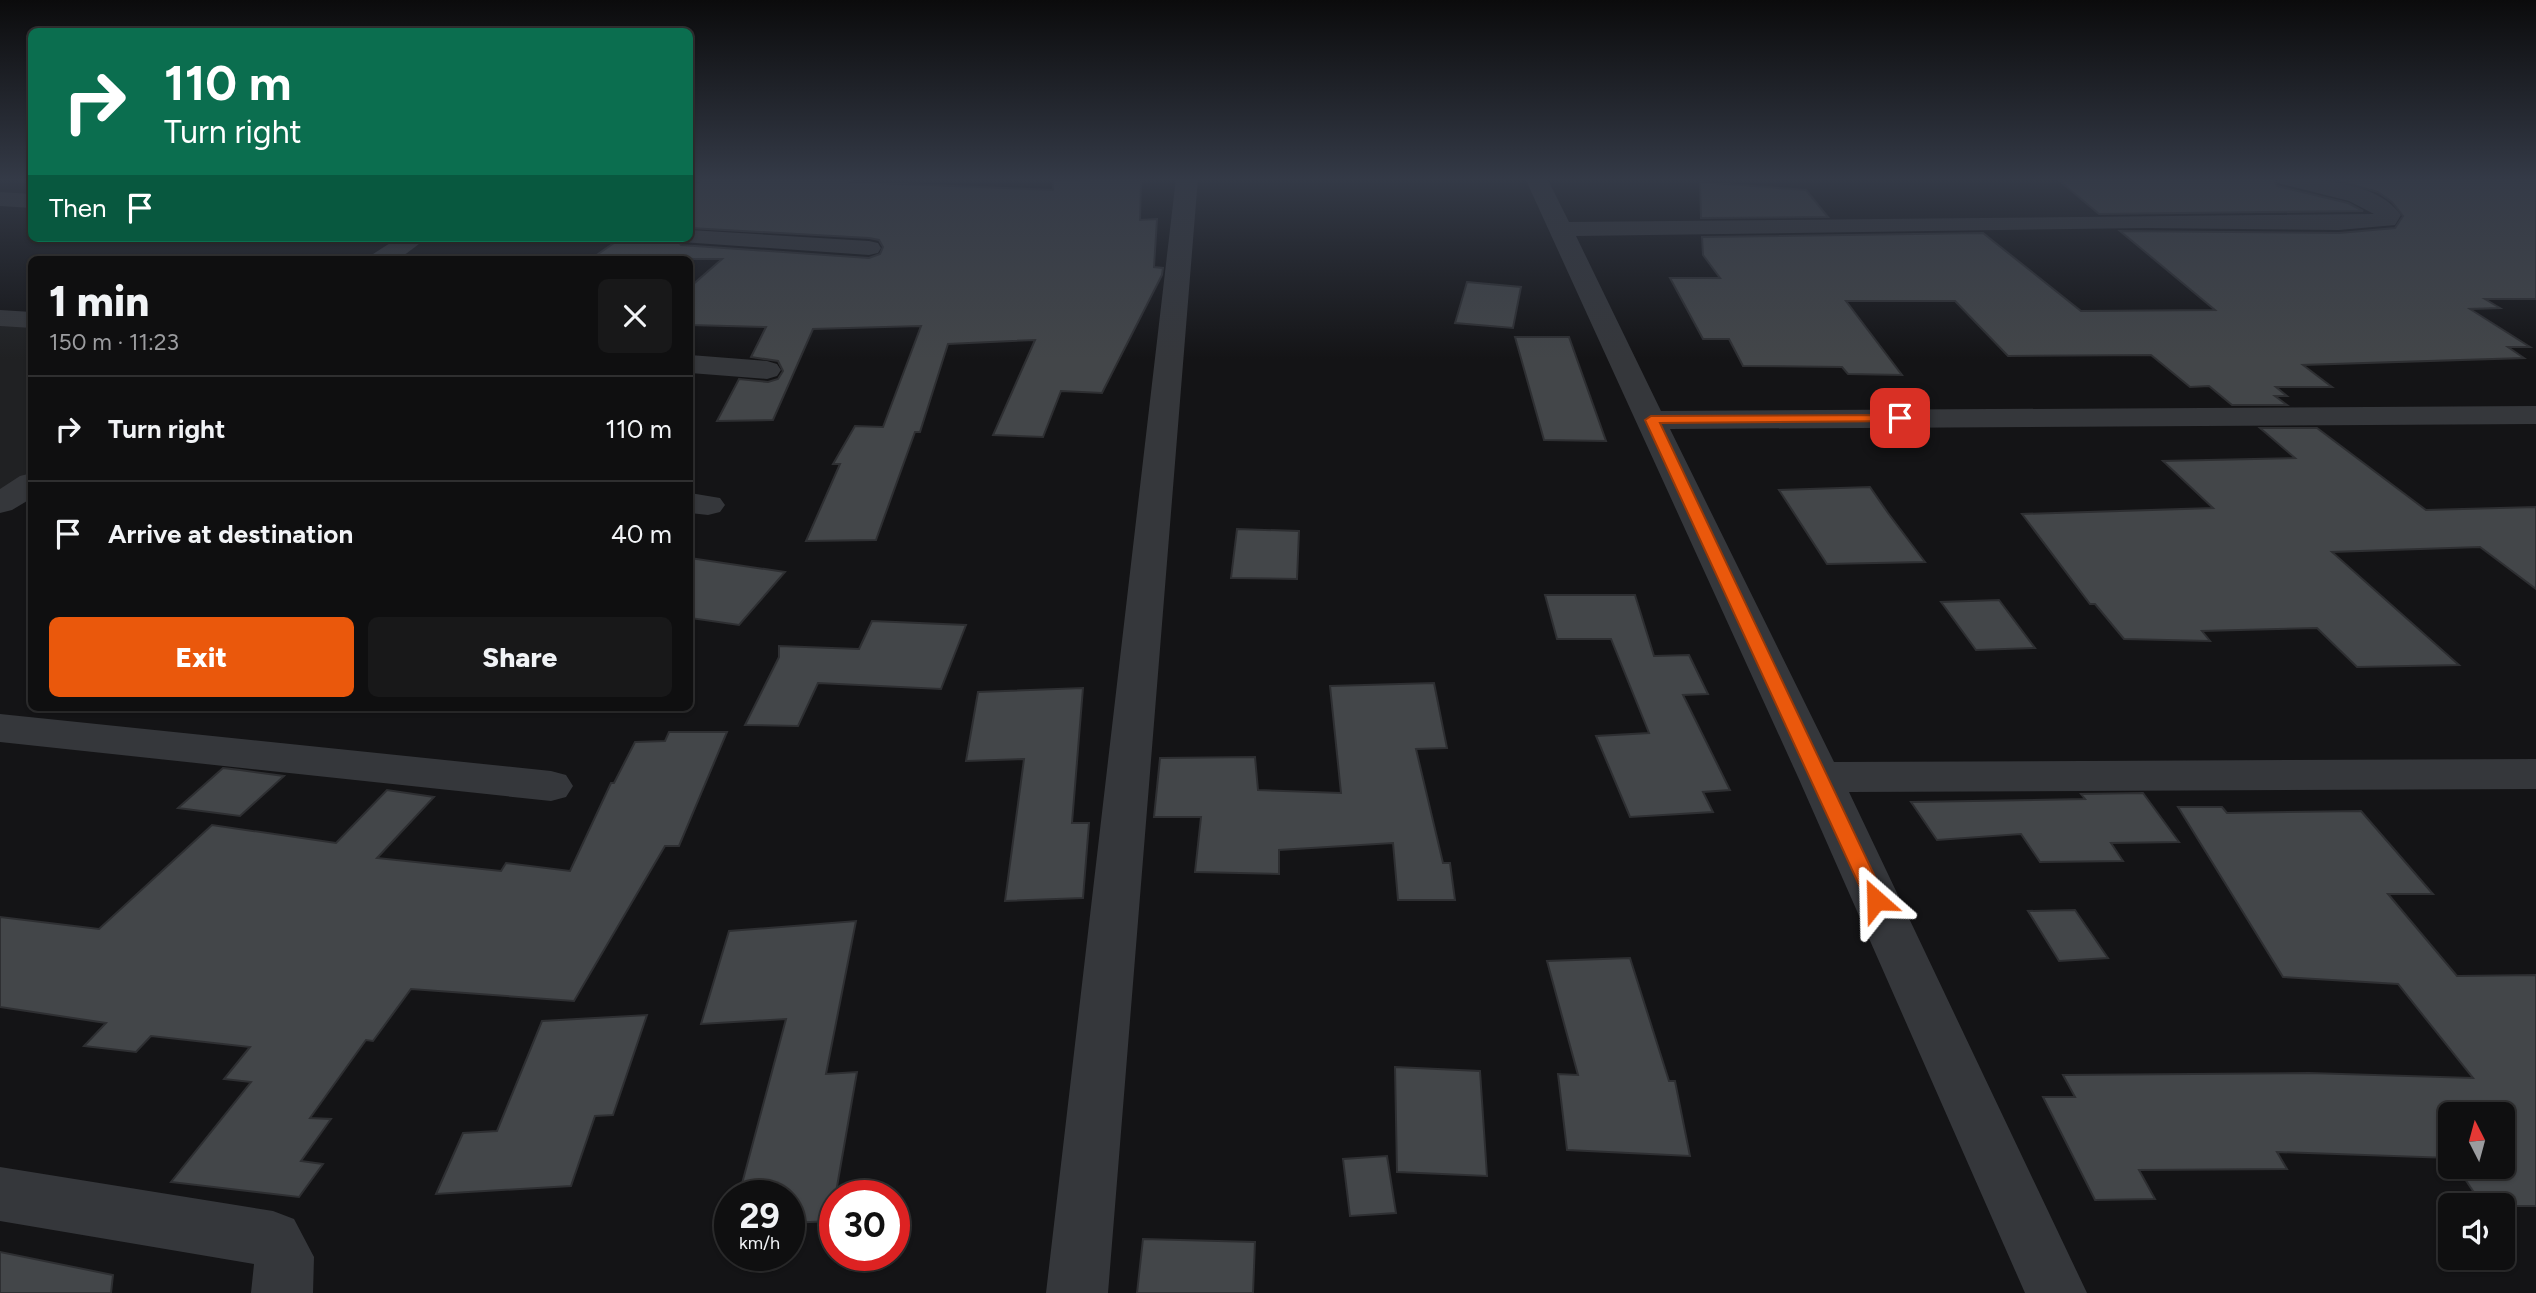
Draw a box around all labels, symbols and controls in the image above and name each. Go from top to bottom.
text: 110 m [164,53,292,112]
icon: right [49,56,140,147]
text: Turn right [164,113,302,151]
icon: arrive [121,189,159,227]
text: Then [49,192,107,224]
text: 1 min [49,276,149,327]
button: close [598,279,672,353]
text: 150 m · 11:23 [49,328,179,356]
pin [1870,388,1930,448]
icon: arrive [1881,399,1919,437]
icon: right [49,410,87,448]
text: Turn right [108,413,225,445]
text: 110 m [605,413,672,445]
icon: arrive [49,515,87,553]
text: Arrive at destination [108,518,353,550]
text: 40 m [611,518,672,550]
button: Exit [49,617,354,697]
button: Share [368,617,672,697]
position arrow [1839,863,1913,937]
north arrow [2438,1102,2515,1180]
map controls [2438,1102,2515,1270]
speed limit sign: 30 [819,1180,910,1271]
button: sound [2438,1193,2515,1270]
text: 29 [739,1195,780,1237]
text: km/h [739,1232,780,1254]

